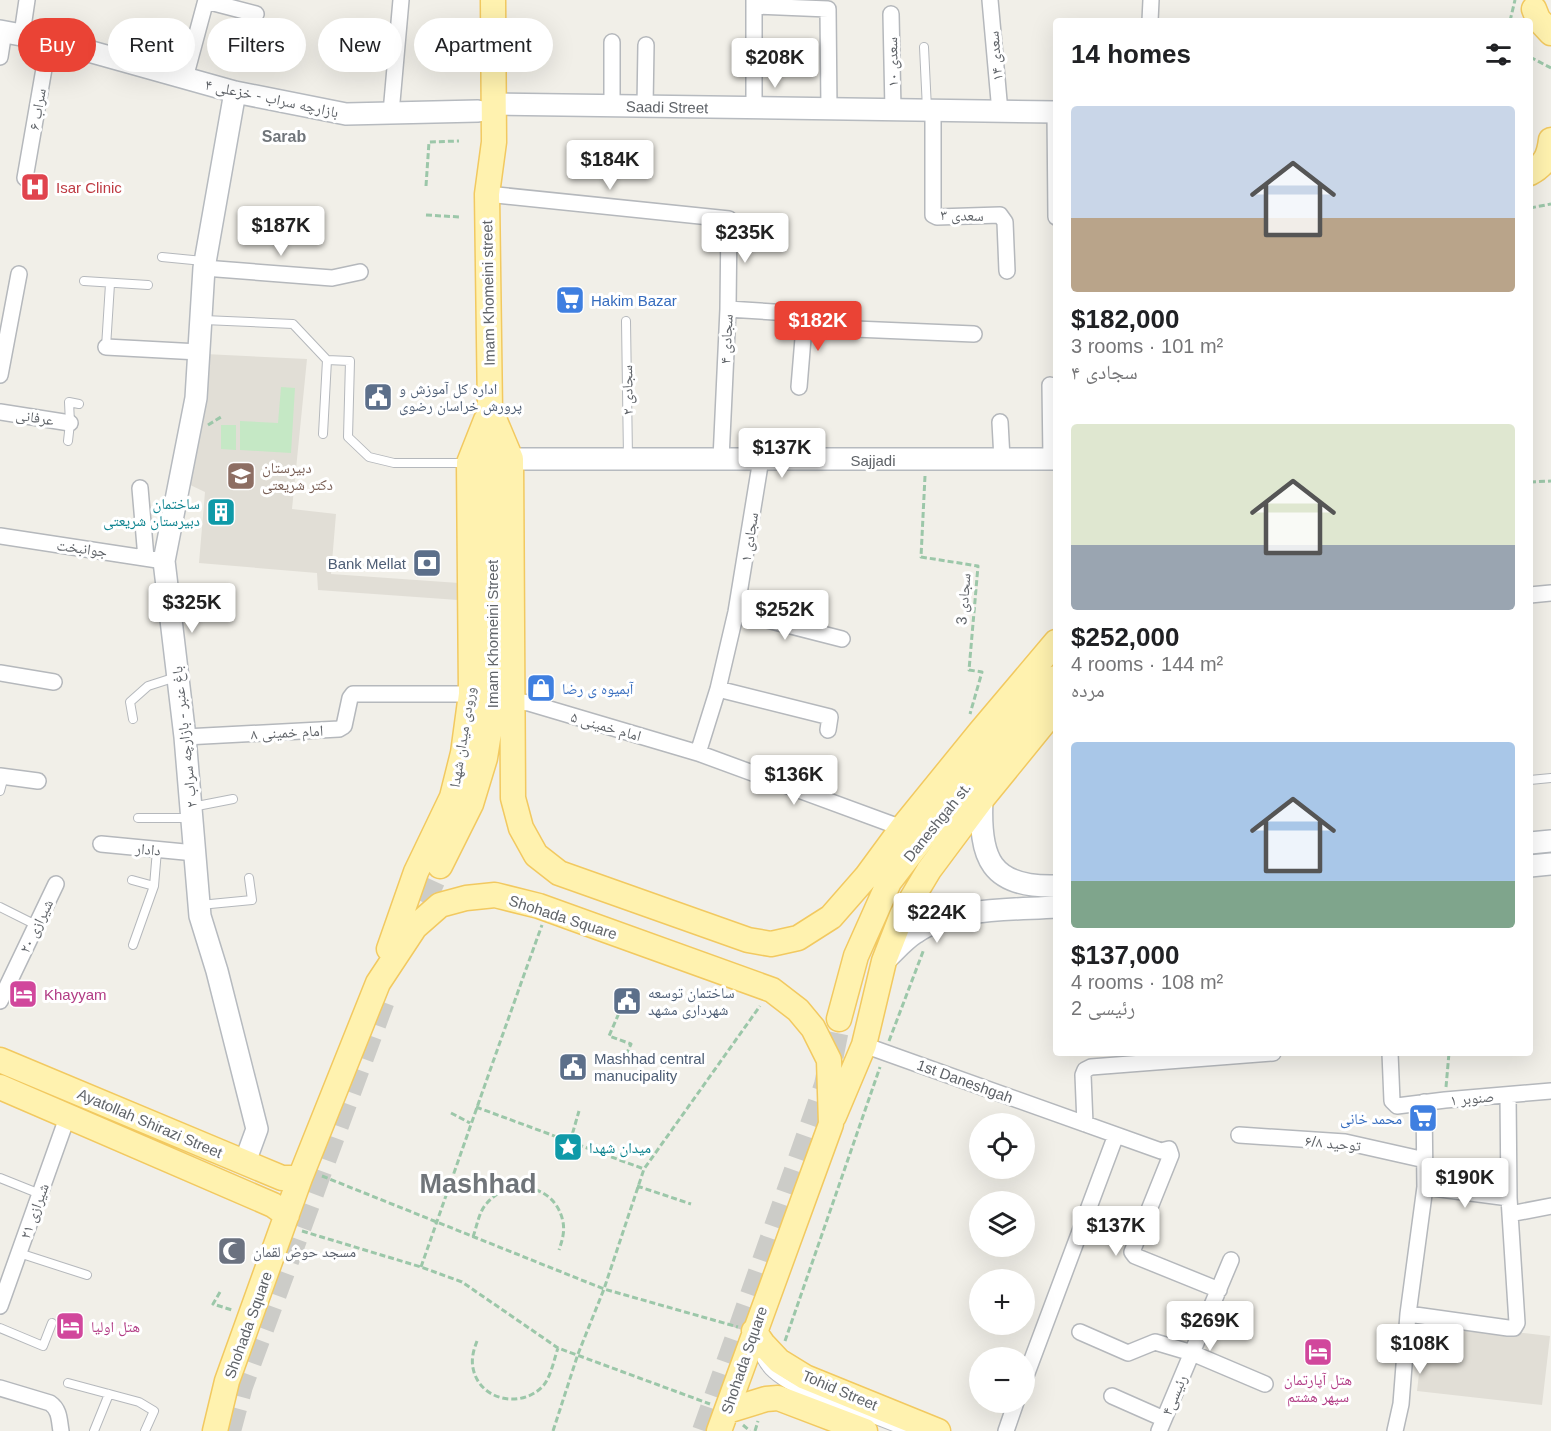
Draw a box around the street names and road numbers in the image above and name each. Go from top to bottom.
street label: سعدی ۱۴ [984,30,1008,82]
street label: سعدی ۱۰ [883,37,903,87]
street label: بازارچه سراب - خزعلی ۴ [203,76,340,122]
street label: سراب ۶ [25,87,50,131]
street label: Saadi Street [626,98,709,116]
street label: سعدی ۳ [940,206,984,226]
street label: Imam Khomeini street [478,219,498,366]
street label: سجادی ۴ [716,313,738,365]
street label: سجادی ۲ [618,365,638,415]
street label: عرفانی [15,406,56,430]
street label: Sajjadi [850,452,896,469]
street label: سجادی ۱ [737,511,763,563]
street label: جوانبخت [55,536,109,561]
street label: Imam Khomeini Street [484,559,501,708]
street label: سجادی 3 [952,572,976,626]
street label: باغ عنبر - بازارچه سراب ۲ [168,665,202,809]
street label: ورودی میدان شهدا [446,685,480,789]
street label: امام خمینی ۵ [568,708,643,746]
street label: امام خمینی ۸ [250,722,324,744]
street label: Daneshgah st. [900,779,974,865]
street label: دادار [134,839,161,860]
street label: Shohada Square [507,892,619,942]
street label: شیرازی ۲۰ [16,896,58,956]
street label: 1st Daneshgah [915,1056,1015,1106]
street label: Ayatollah Shirazi Street [75,1085,226,1162]
street label: صنوبر ۱ [1449,1088,1495,1109]
street label: توحید ۶/۸ [1304,1132,1362,1155]
street label: شیرازی ۲۱ [16,1181,54,1242]
street label: Shohada Square [221,1269,275,1381]
street label: Shohada Square [718,1304,770,1416]
street label: Tohid Street [800,1367,881,1414]
street label: رئیسی۴ [1158,1372,1192,1419]

